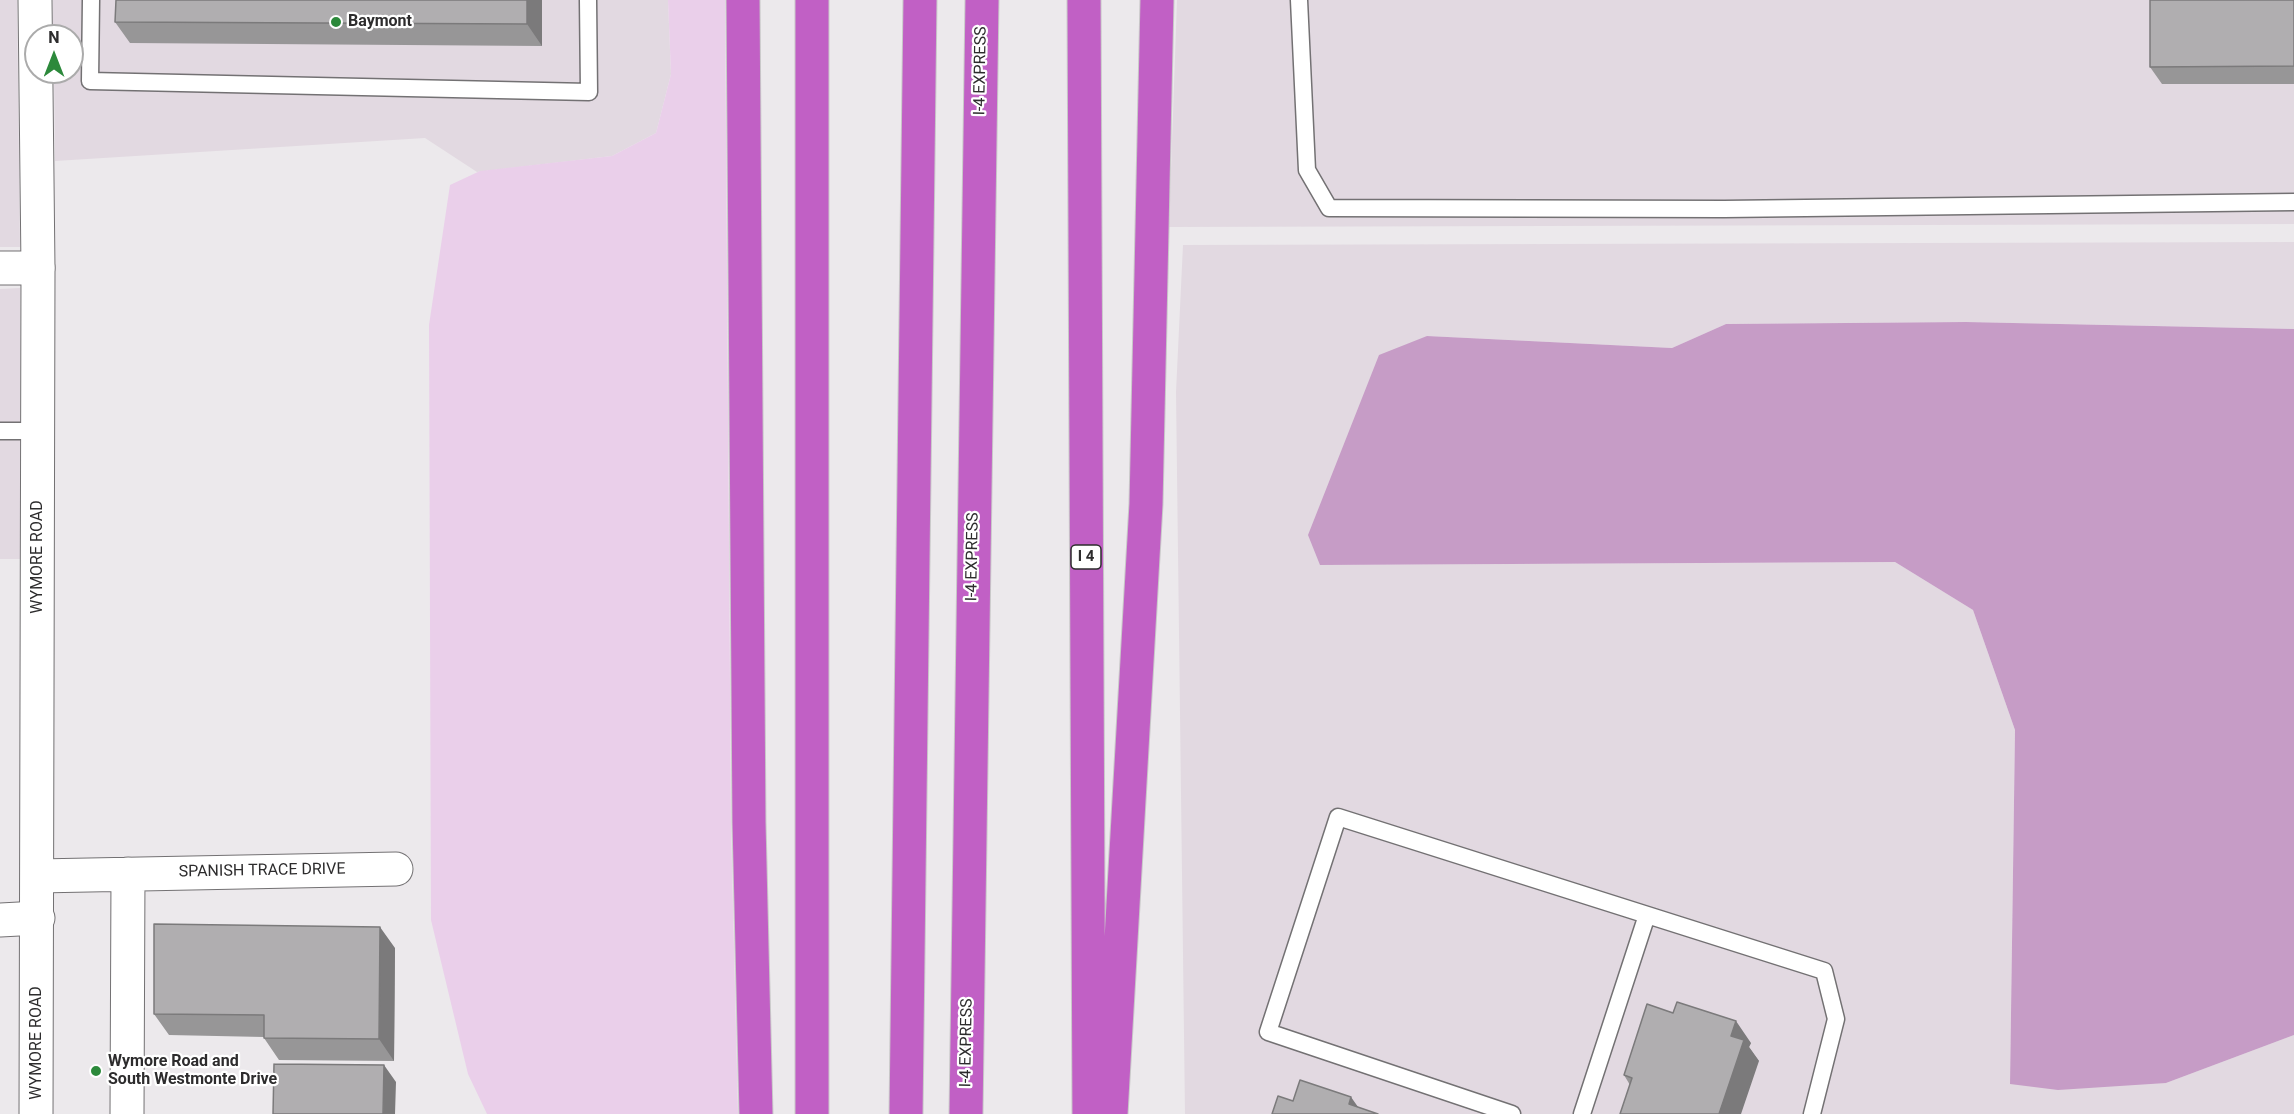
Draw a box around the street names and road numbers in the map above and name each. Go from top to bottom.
street label: I-4 EXPRESS [971,26,991,116]
street label: WYMORE ROAD [28,500,48,614]
street label: I-4 EXPRESS [963,512,983,602]
road number: I 4 [1071,545,1101,569]
street label: SPANISH TRACE DRIVE [178,860,346,882]
street label: WYMORE ROAD [27,986,47,1100]
street label: I-4 EXPRESS [957,998,977,1088]

